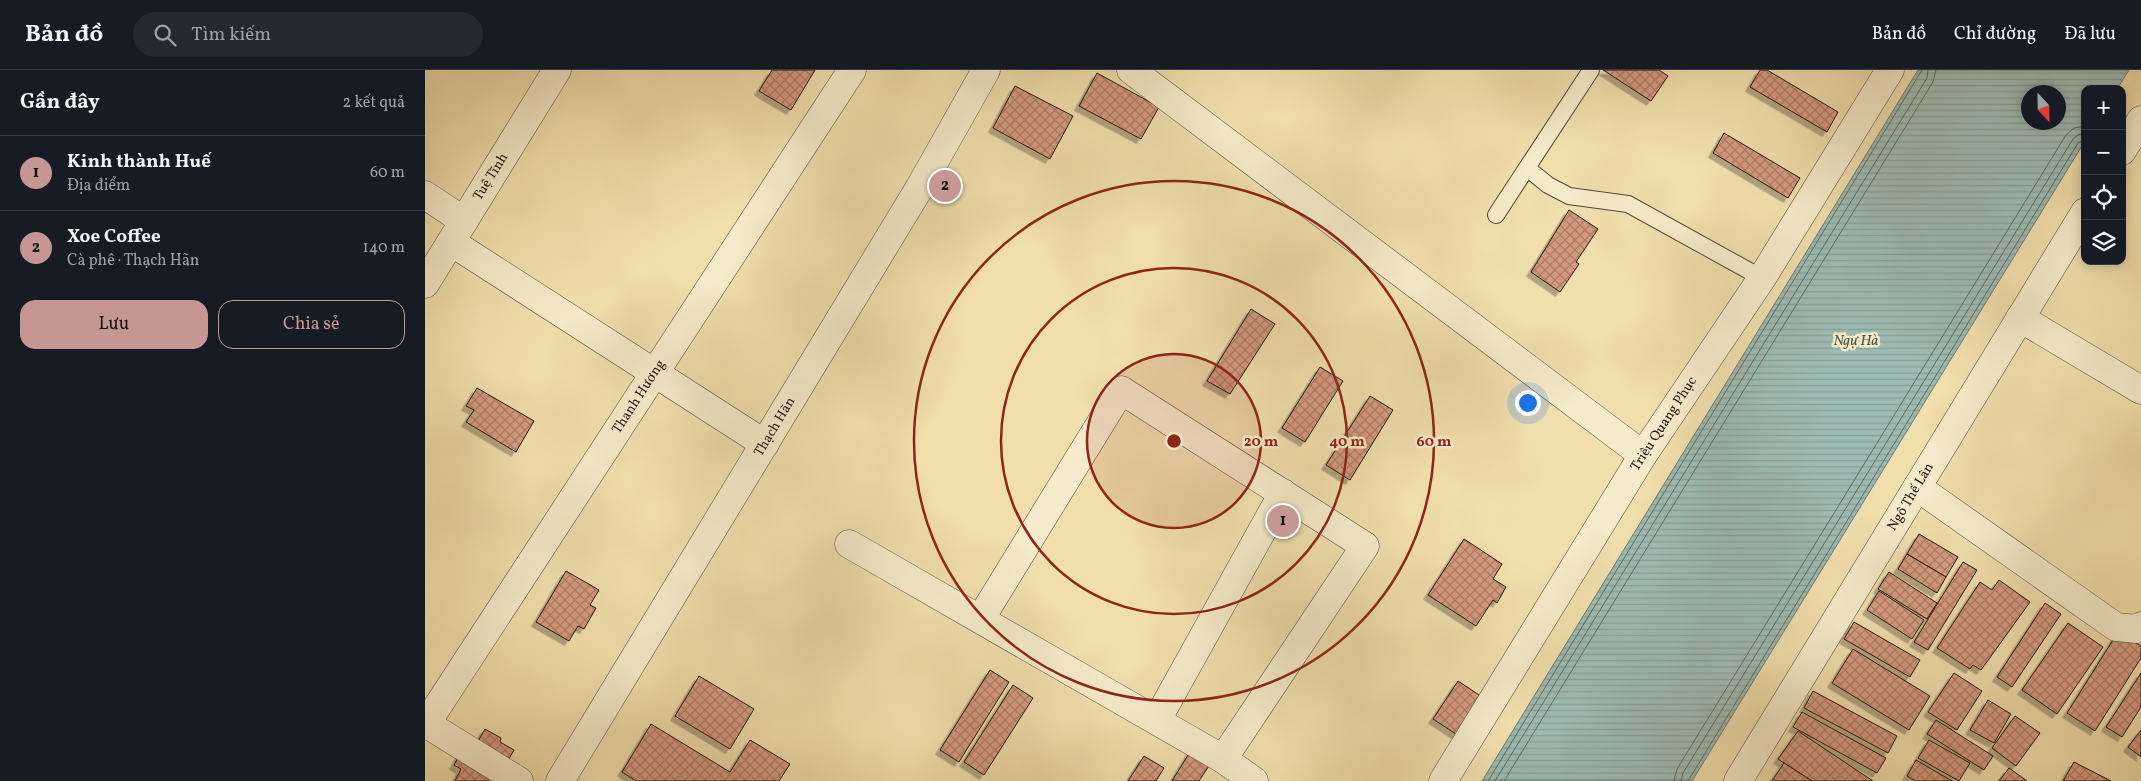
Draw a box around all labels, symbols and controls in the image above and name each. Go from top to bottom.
search box [133,12,483,57]
text: Bản đồ [25,18,103,52]
icon: search [151,21,179,49]
text: Tìm kiếm [191,22,271,48]
text: Bản đồ [1872,22,1926,47]
text: Chỉ đường [1954,22,2036,47]
text: Đã lưu [2064,22,2116,47]
north arrow [2021,85,2066,130]
map controls [2081,85,2126,265]
button: + [2081,85,2126,130]
text: Gần đây [20,88,100,117]
text: 2 kết quả [343,92,405,114]
button: − [2081,130,2126,175]
text: Kinh thành Huế [67,149,211,175]
street label: Tuệ Tĩnh [469,150,513,204]
text: 1 [33,162,39,184]
text: 60 m [370,162,405,184]
pin: 2 [929,167,961,205]
text: Địa điểm [67,175,130,197]
button: locate [2081,175,2126,220]
button: layers [2081,220,2126,265]
text: Xoe Coffee [67,224,161,250]
text: 2 [32,237,40,259]
text: 140 m [363,237,405,259]
text: Cà phê · Thạch Hãn [67,250,199,272]
button: Lưu [20,300,208,349]
button: Chia sẻ [218,300,405,349]
water label: Ngự Hà [1834,331,1878,352]
street label: Thanh Hương [608,356,670,438]
street label: Triệu Quang Phục [1626,373,1702,475]
your location [1515,390,1541,416]
street label: Thạch Hãn [750,394,800,460]
centre of rings [1165,432,1183,450]
text: 20 m [1244,432,1279,453]
text: 40 m [1329,432,1365,453]
text: 60 m [1417,432,1452,453]
street label: Ngô Thế Lân [1883,459,1939,535]
pin: 1 [1267,502,1299,540]

